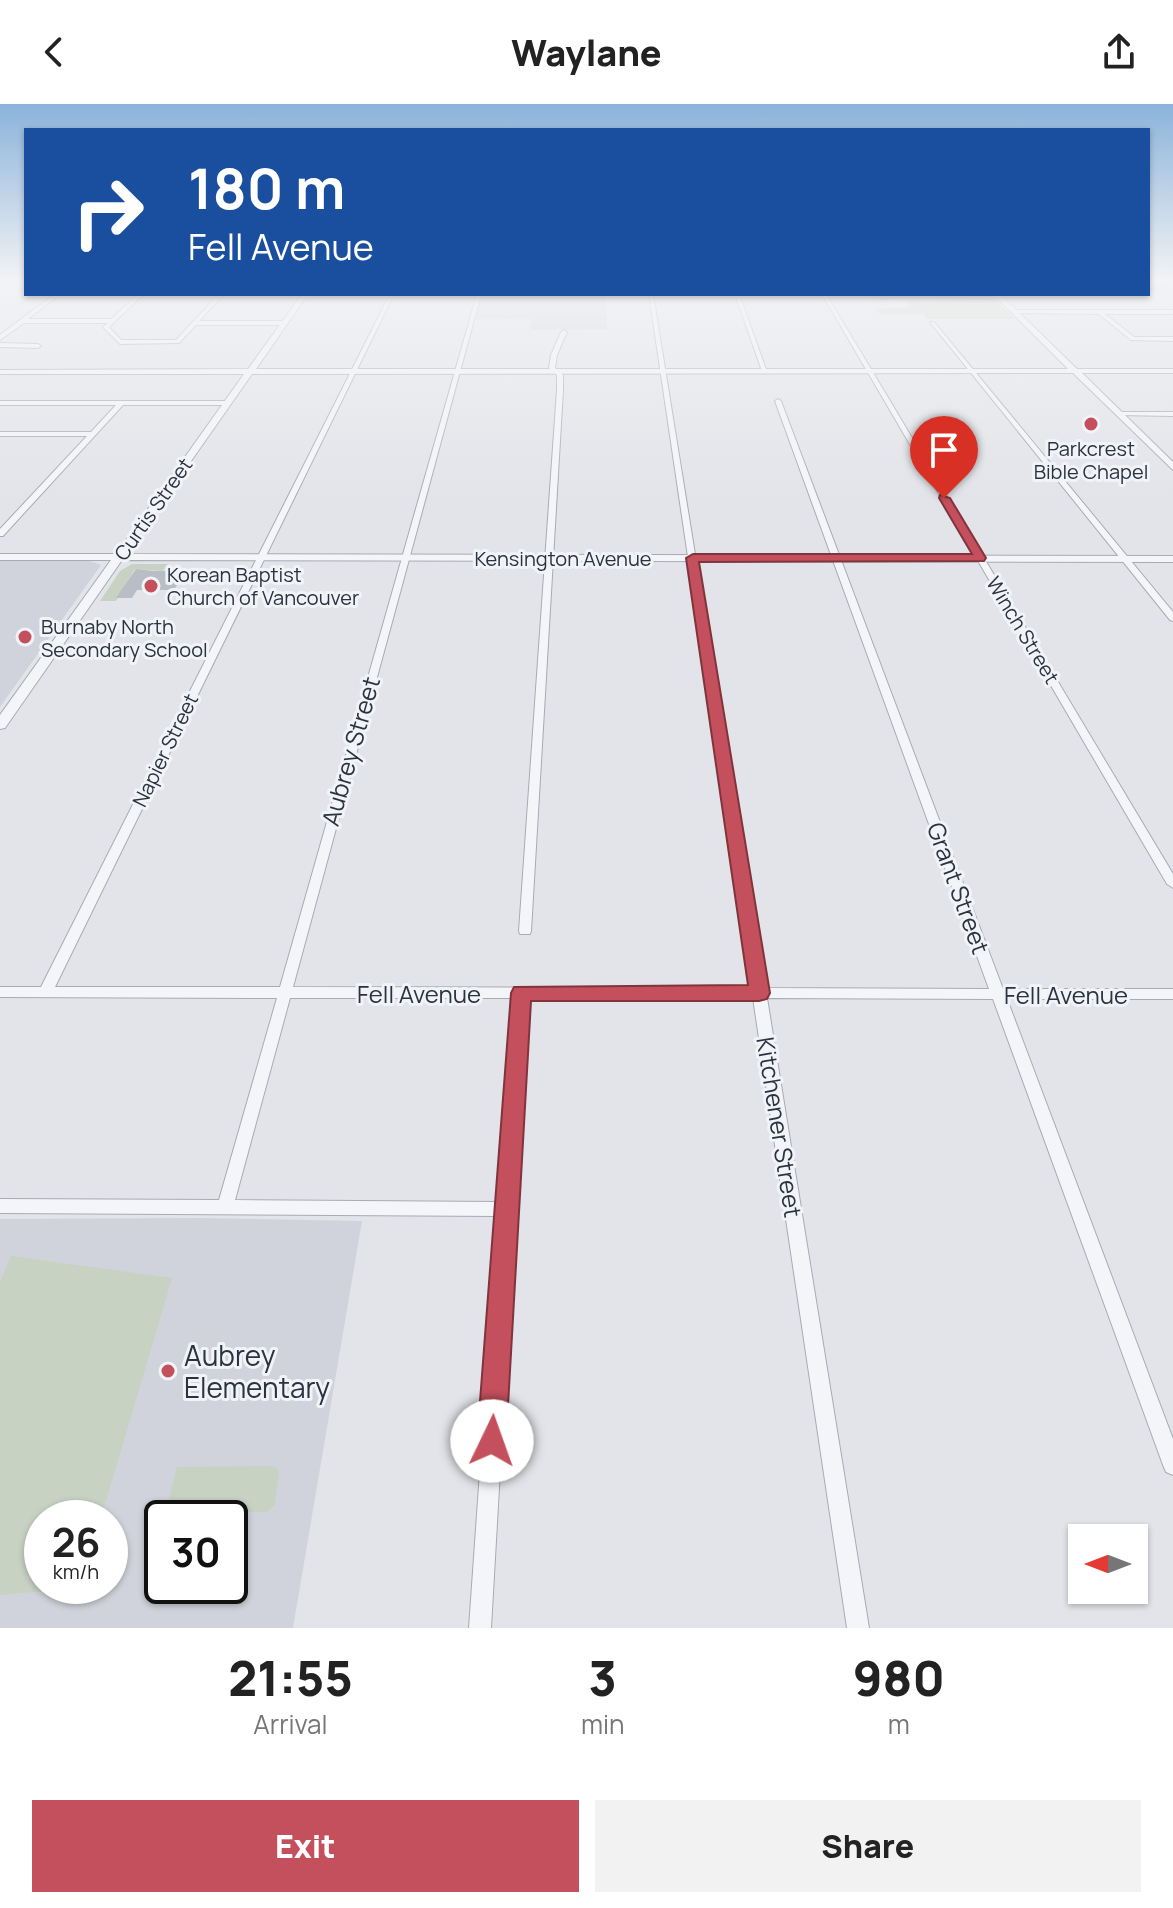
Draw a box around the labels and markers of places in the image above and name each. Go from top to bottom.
marker: Parkcrest Bible Chapel [1082,415,1100,433]
pin [910,416,978,498]
place label: Parkcrest Bible Chapel [1034,435,1148,485]
place label: Korean Baptist Church of Vancouver [167,561,359,611]
marker: Korean Baptist Church of Vancouver [142,577,160,595]
place label: Burnaby North Secondary School [41,613,208,663]
marker: Burnaby North Secondary School [16,628,34,646]
place label: Aubrey Elementary [184,1336,330,1406]
marker: Aubrey Elementary [159,1362,177,1380]

